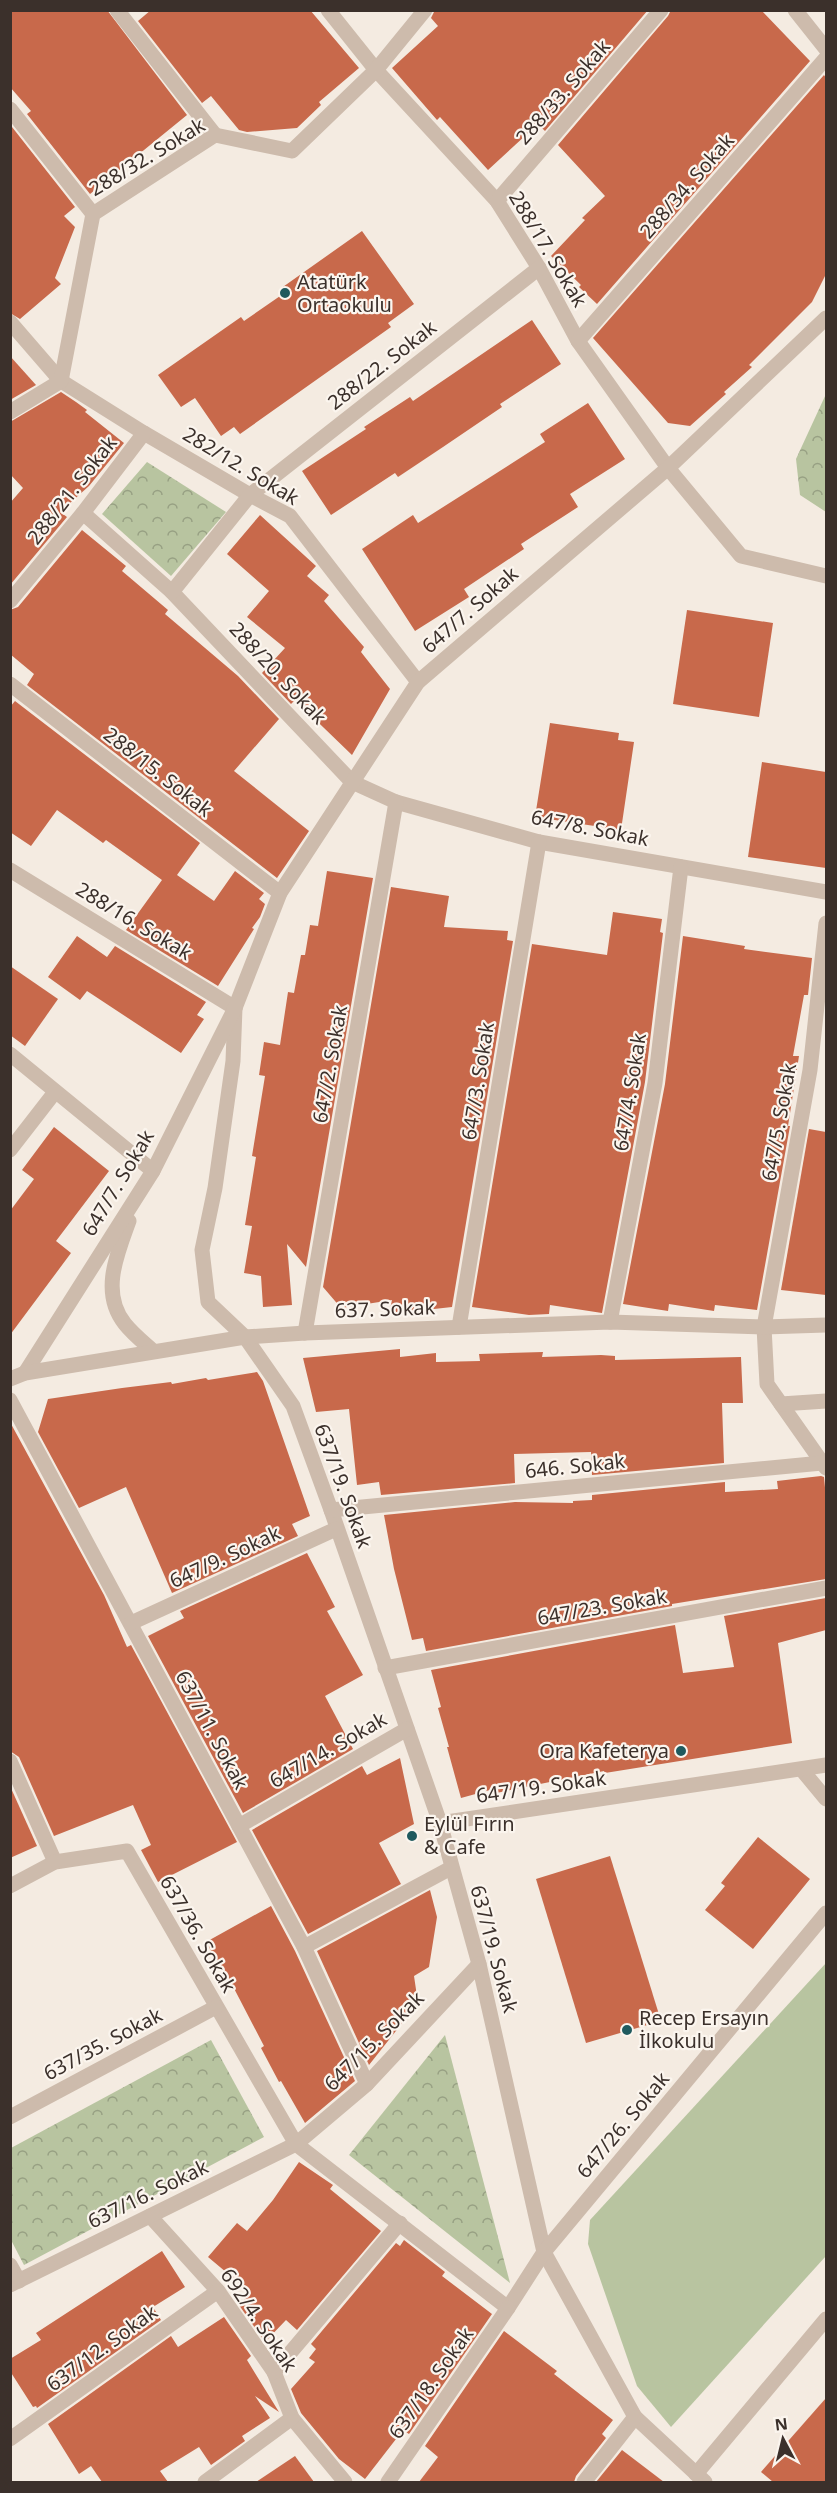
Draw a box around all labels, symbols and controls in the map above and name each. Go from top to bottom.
street label: 288/33. Sokak [510,33,616,150]
street label: 288/32. Sokak [84,111,210,202]
street label: 288/34. Sokak [634,127,740,244]
street label: 288/17. Sokak [503,186,594,312]
place label: Atatürk Ortaokulu [297,268,392,318]
marker: Atatürk Ortaokulu [278,286,292,300]
street label: 288/22. Sokak [322,313,442,416]
street label: 282/12. Sokak [178,420,305,511]
street label: 288/21. Sokak [21,430,123,550]
street label: 647/7. Sokak [416,560,524,659]
street label: 288/20. Sokak [224,616,333,730]
street label: 288/15. Sokak [98,721,218,823]
street label: 647/8. Sokak [529,803,652,852]
street label: 288/16. Sokak [71,875,198,966]
street label: 647/2. Sokak [306,1002,353,1125]
street label: 647/3. Sokak [455,1020,500,1142]
street label: 647/4. Sokak [607,1031,652,1153]
street label: 647/5. Sokak [755,1060,802,1183]
street label: 647/7. Sokak [75,1124,160,1241]
street label: 637. Sokak [334,1293,436,1324]
street label: 637/19. Sokak [308,1420,379,1552]
street label: 646. Sokak [524,1447,627,1484]
street label: 647/9. Sokak [165,1519,285,1594]
street label: 647/23. Sokak [535,1582,669,1631]
street label: 637/11. Sokak [170,1666,255,1794]
street label: 647/14. Sokak [264,1705,391,1794]
place label: Ora Kafeterya [539,1737,669,1764]
marker: Ora Kafeterya [674,1744,688,1758]
street label: 647/19. Sokak [474,1764,608,1809]
place label: Eylül Fırın & Cafe [424,1810,515,1860]
marker: Eylül Fırın & Cafe [405,1829,419,1843]
street label: 637/36. Sokak [154,1870,243,1997]
street label: 637/19. Sokak [465,1882,525,2016]
street label: 647/15. Sokak [318,1985,430,2096]
street label: 637/35. Sokak [39,2001,167,2086]
place label: Recep Ersayın İlkokulu [639,2004,769,2054]
marker: Recep Ersayın İlkokulu [620,2023,634,2037]
street label: 647/26. Sokak [570,2066,675,2183]
street label: 637/16. Sokak [83,2153,213,2234]
street label: 692/4. Sokak [215,2263,304,2377]
street label: 637/12. Sokak [41,2298,163,2397]
street label: 637/18. Sokak [382,2321,479,2444]
north arrow [753,2409,813,2469]
text: N [773,2412,789,2436]

